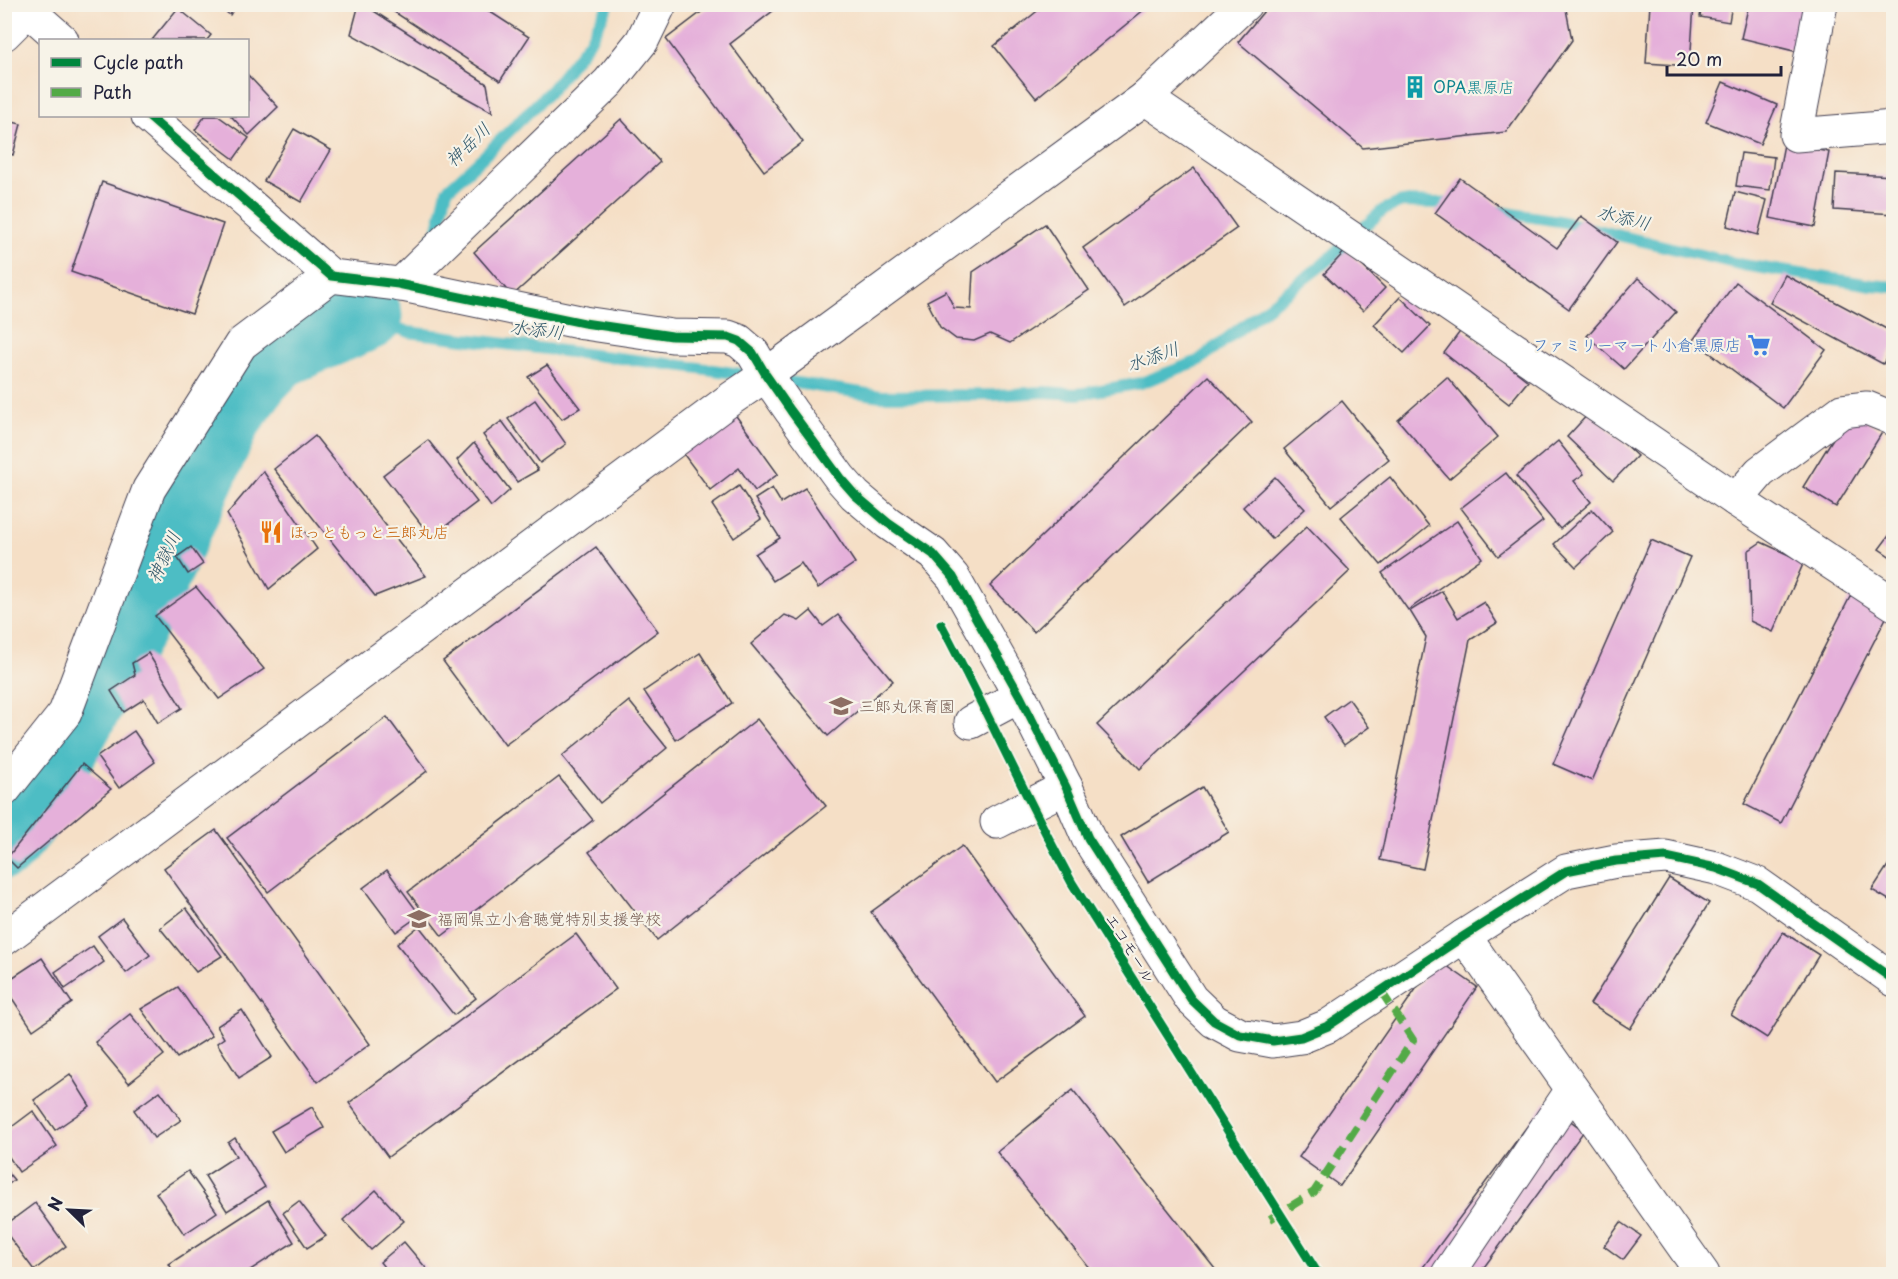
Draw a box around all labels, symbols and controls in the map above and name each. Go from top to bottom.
legend [39,39,249,117]
scale bar [1667,39,1781,77]
text: 20 m [1676,45,1722,72]
text: Cycle path [93,48,184,75]
building icon: OPA黒原店 [1402,74,1428,100]
place label: OPA黒原店 [1433,74,1514,98]
text: Path [93,78,132,105]
water label: 神岳川 [438,115,496,172]
water label: 水添川 [1595,197,1654,236]
water label: 水添川 [509,312,566,345]
place label: ファミリーマート小倉黒原店 [1533,332,1741,356]
supermarket icon: ファミリーマート小倉黒原店 [1746,332,1772,358]
water label: 水添川 [1123,334,1182,377]
restaurant icon: ほっともっと三郎丸店 [258,519,284,545]
place label: ほっともっと三郎丸店 [289,519,449,543]
water label: 神獄川 [139,526,186,587]
school or university icon: 三郎丸保育園 [828,693,854,719]
place label: 三郎丸保育園 [859,693,955,717]
school or university icon: 福岡県立小倉聴覚特別支援学校 [406,906,432,932]
place label: 福岡県立小倉聴覚特別支援学校 [437,906,661,930]
street label: エコモール [1100,908,1162,987]
north arrow [39,1180,99,1240]
text: N [41,1193,68,1214]

